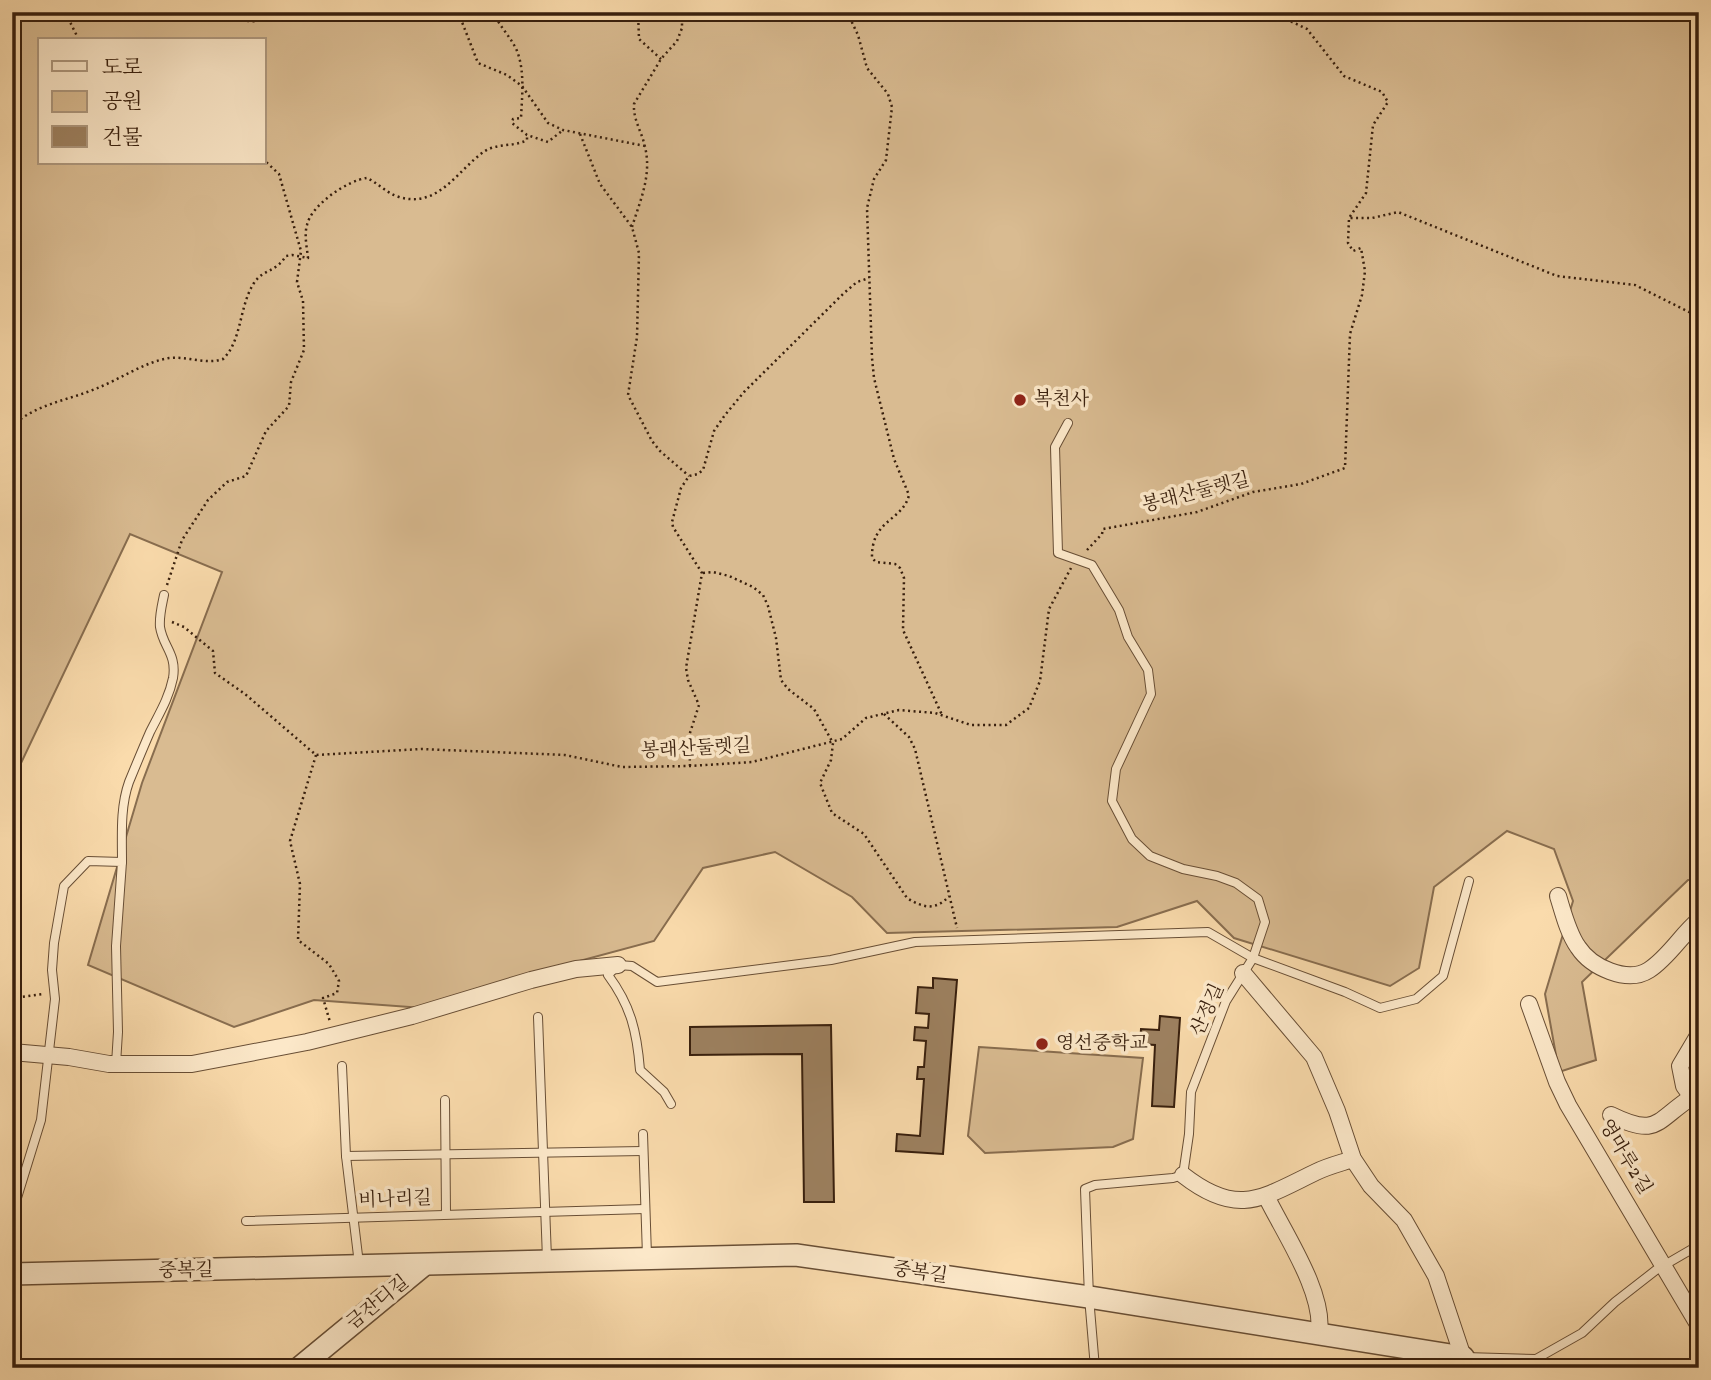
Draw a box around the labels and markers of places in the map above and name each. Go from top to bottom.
place label: 복천사 [1034,387,1090,413]
marker: 복천사 [1012,392,1028,408]
place label: 영선중학교 [1056,1031,1148,1057]
marker: 영선중학교 [1034,1036,1050,1052]

